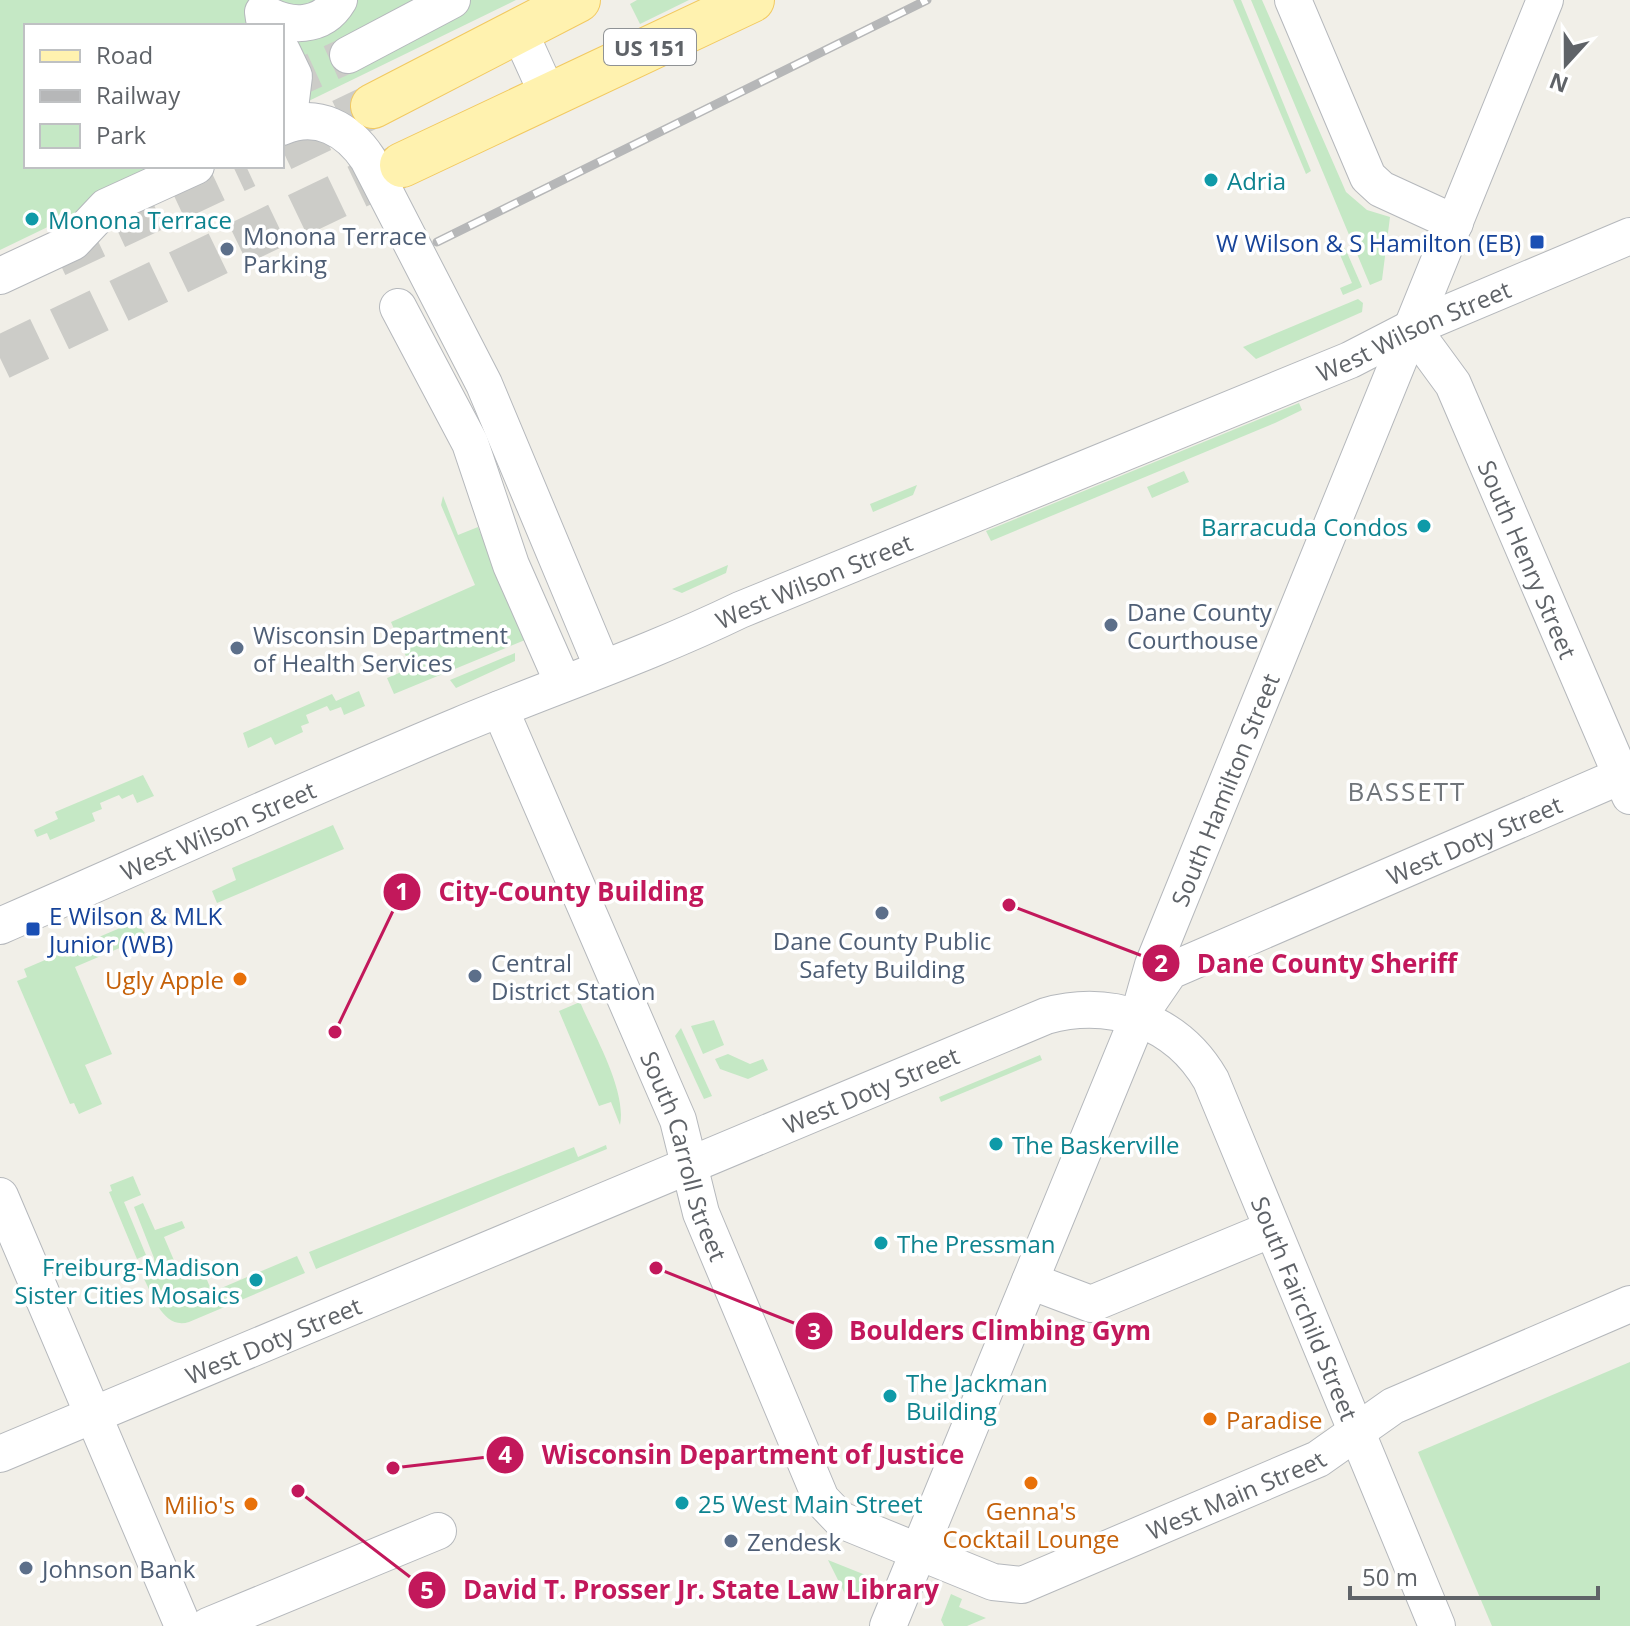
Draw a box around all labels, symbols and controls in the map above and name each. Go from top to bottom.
legend [24,24,284,168]
north arrow [1526,24,1606,104]
road number: US 151 [604,29,696,65]
text: Road [96,38,153,71]
text: N [1545,66,1572,101]
text: Railway [96,78,181,111]
text: Park [96,118,147,151]
place label: Adria [1227,164,1286,197]
marker: Adria [1202,171,1220,189]
place label: Monona Terrace [48,203,232,236]
marker: Monona Terrace [23,210,41,228]
place label: Monona Terrace Parking [243,219,427,280]
place label: W Wilson & S Hamilton (EB) [1216,226,1521,259]
marker: W Wilson & S Hamilton (EB) [1528,233,1546,251]
marker: Monona Terrace Parking [218,240,236,258]
street label: West Wilson Street [1311,272,1515,389]
street label: South Henry Street [1471,455,1585,663]
place label: Barracuda Condos [1201,510,1408,543]
marker: Barracuda Condos [1415,517,1433,535]
street label: West Wilson Street [710,525,917,636]
place label: Dane County Courthouse [1127,595,1273,656]
marker: Dane County Courthouse [1102,616,1120,634]
place label: Wisconsin Department of Health Services [253,618,508,679]
marker: Wisconsin Department of Health Services [228,639,246,657]
street label: South Hamilton Street [1162,668,1286,911]
street label: West Wilson Street [115,772,320,887]
district label: BASSETT [1348,773,1466,809]
street label: West Doty Street [1381,787,1567,892]
callout: City-County Building [382,867,719,917]
text: City-County Building [438,873,704,909]
text: 1 [395,874,409,907]
place label: E Wilson & MLK Junior (WB) [47,899,223,960]
marker: Dane County Public Safety Building [873,904,891,922]
marker: E Wilson & MLK Junior (WB) [24,920,42,938]
place label: Dane County Public Safety Building [773,924,991,985]
callout: Dane County Sheriff [1141,938,1473,988]
text: Dane County Sheriff [1197,945,1459,981]
place label: Central District Station [491,946,655,1007]
text: 2 [1154,946,1168,979]
place label: Ugly Apple [105,963,224,996]
marker: Central District Station [466,967,484,985]
marker: Ugly Apple [231,970,249,988]
street label: West Doty Street [778,1038,964,1141]
street label: South Carroll Street [634,1046,736,1266]
place label: The Baskerville [1012,1128,1179,1161]
marker: The Baskerville [987,1135,1005,1153]
street label: South Fairchild Street [1244,1191,1367,1425]
place label: The Pressman [897,1227,1056,1260]
marker: The Pressman [872,1234,890,1252]
place label: Freiburg-Madison Sister Cities Mosaics [15,1250,240,1311]
marker: Freiburg-Madison Sister Cities Mosaics [247,1271,265,1289]
street label: West Doty Street [180,1288,366,1391]
callout: Boulders Climbing Gym [794,1306,1167,1356]
text: Boulders Climbing Gym [849,1312,1151,1348]
text: 3 [807,1314,821,1347]
place label: The Jackman Building [906,1366,1048,1427]
marker: The Jackman Building [881,1387,899,1405]
place label: Paradise [1226,1403,1323,1436]
marker: Paradise [1201,1410,1219,1428]
callout: Wisconsin Department of Justice [485,1430,980,1480]
text: Wisconsin Department of Justice [542,1436,964,1472]
text: 4 [498,1437,512,1470]
street label: West Main Street [1141,1442,1332,1547]
marker: Genna's Cocktail Lounge [1022,1474,1040,1492]
place label: 25 West Main Street [698,1487,923,1520]
place label: Milio's [164,1488,235,1521]
marker: 25 West Main Street [673,1494,691,1512]
place label: Genna's Cocktail Lounge [943,1494,1119,1555]
marker: Milio's [242,1495,260,1513]
place label: Zendesk [747,1525,842,1558]
marker: Zendesk [722,1532,740,1550]
scale bar [1350,1550,1598,1600]
place label: Johnson Bank [40,1552,196,1585]
marker: Johnson Bank [17,1559,35,1577]
text: 50 m [1362,1560,1418,1593]
callout: David T. Prosser Jr. State Law Library [407,1565,955,1615]
text: David T. Prosser Jr. State Law Library [463,1571,939,1607]
text: 5 [420,1573,434,1606]

